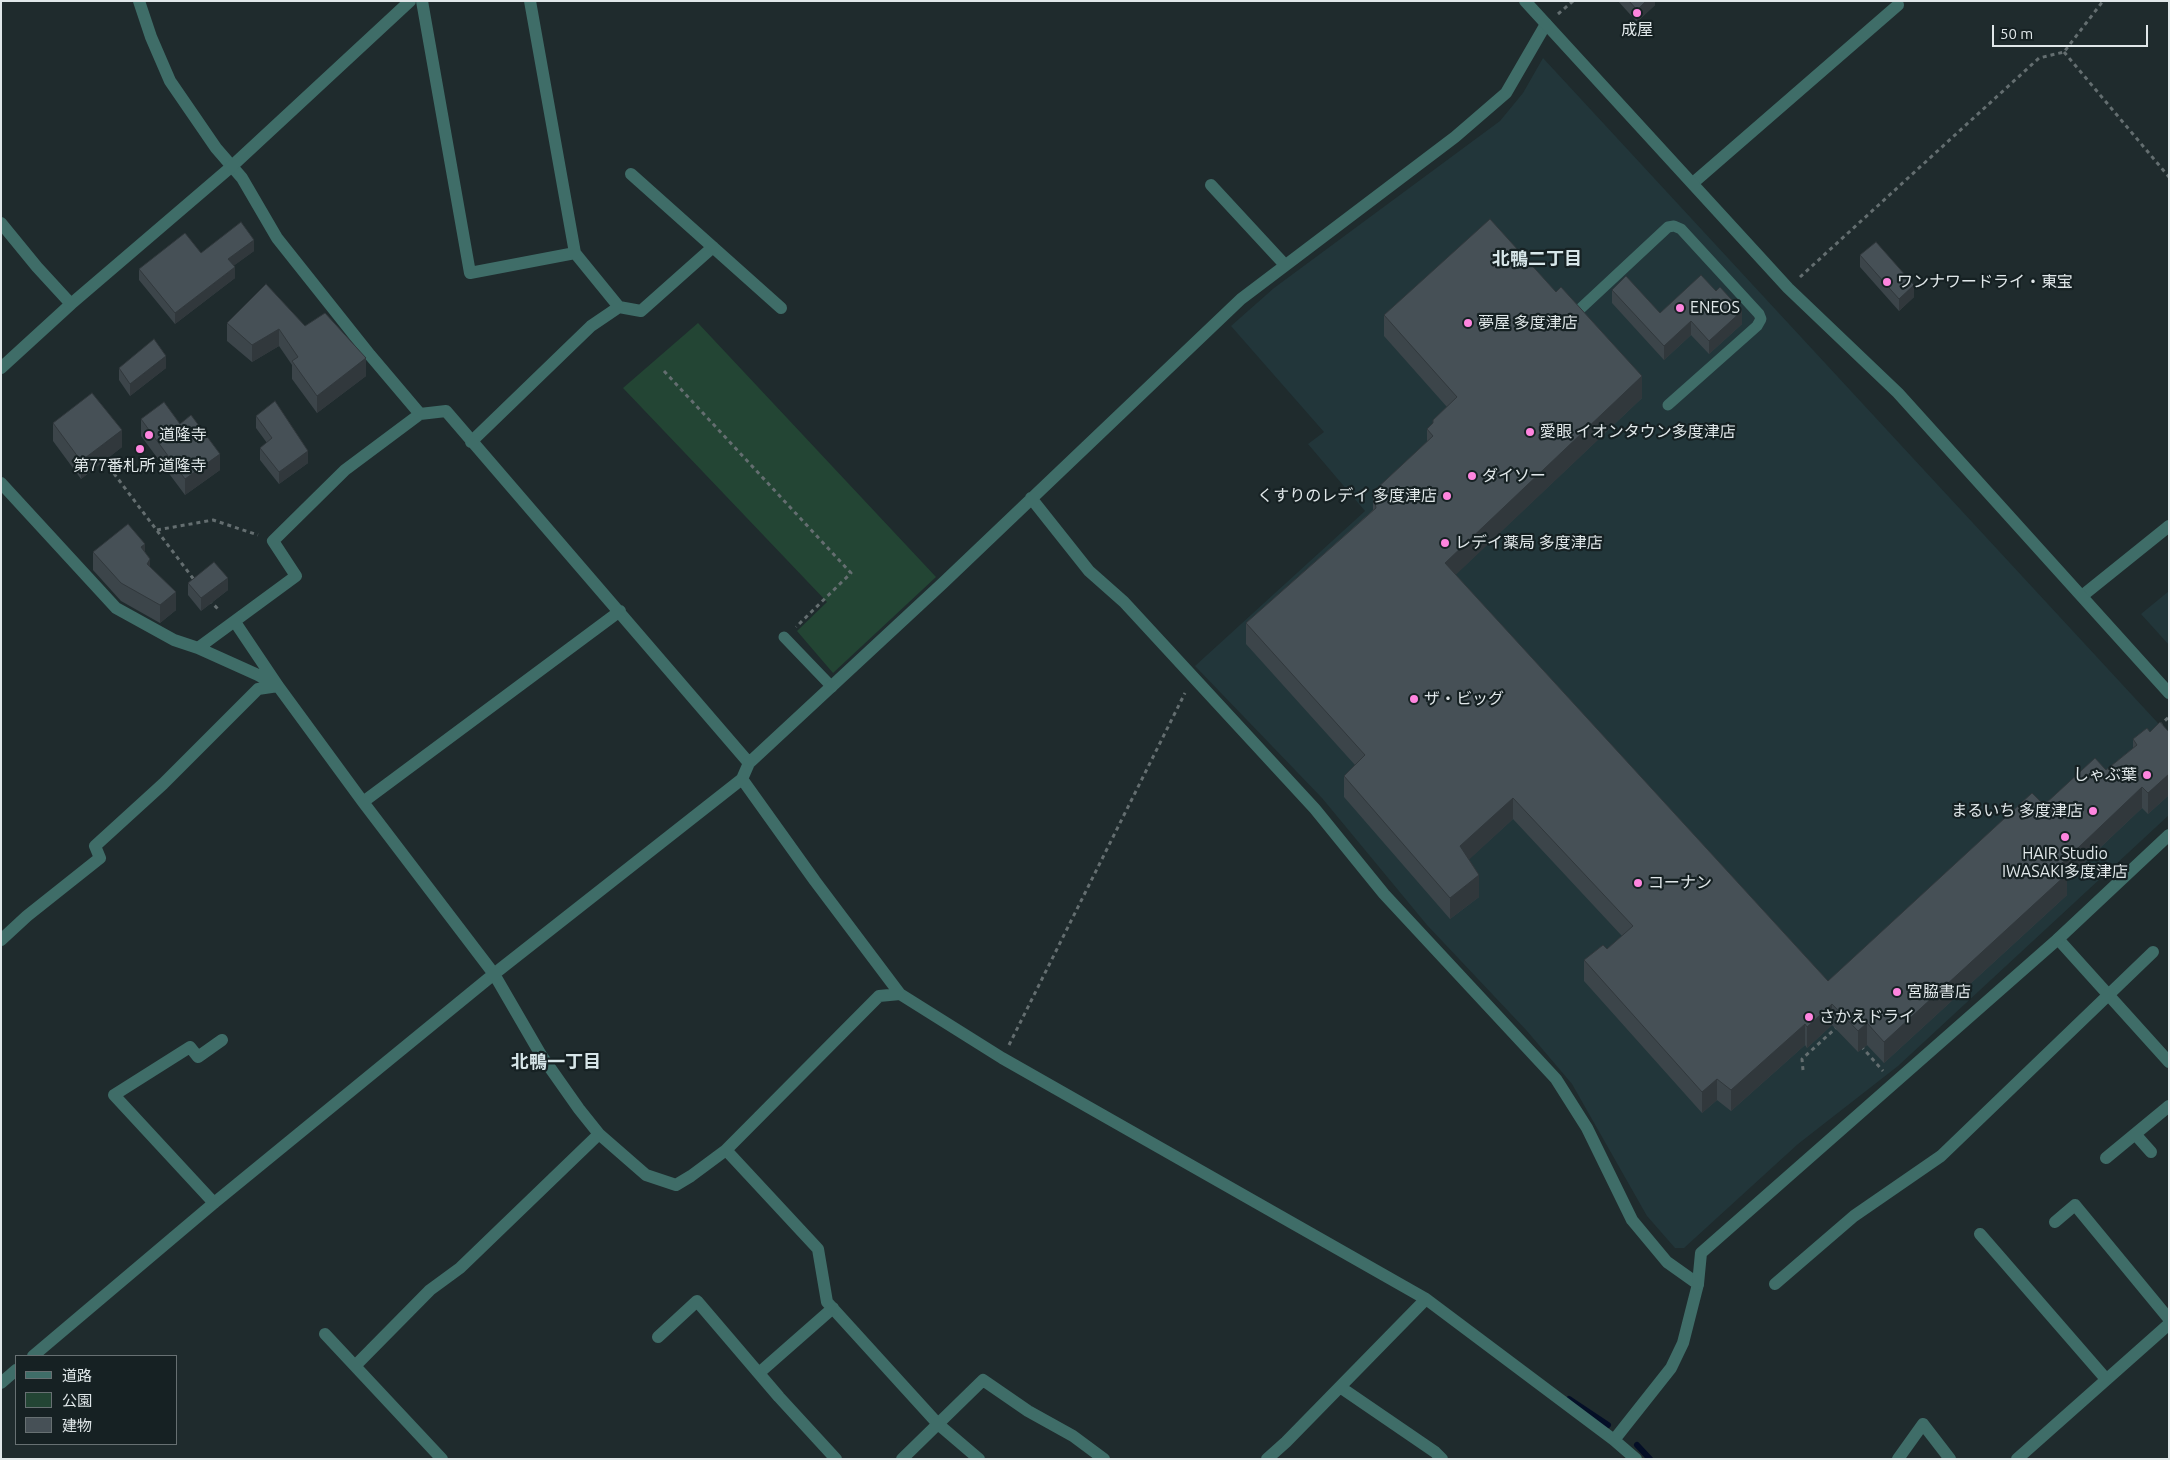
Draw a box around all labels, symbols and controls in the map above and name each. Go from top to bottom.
marker: 成屋 [1631,7,1643,19]
scale bar [1995,15,2151,47]
place label: 成屋 [1621,20,1653,40]
text: 50 m [2000,25,2033,42]
district label: 北鴨二丁目 [1492,248,1582,270]
place label: ワンナワードライ・東宝 [1897,272,2073,292]
marker: ワンナワードライ・東宝 [1881,276,1893,288]
place label: ENEOS [1690,298,1740,318]
marker: ENEOS [1674,302,1686,314]
place label: 夢屋 多度津店 [1478,313,1578,333]
marker: 夢屋 多度津店 [1462,317,1474,329]
place label: 愛眼 イオンタウン多度津店 [1540,422,1736,442]
place label: 道隆寺 [159,425,207,445]
marker: 愛眼 イオンタウン多度津店 [1524,426,1536,438]
marker: 道隆寺 [143,429,155,441]
marker: 第77番札所 道隆寺 [134,443,146,455]
place label: 第77番札所 道隆寺 [73,456,207,476]
place label: ダイソー [1482,466,1546,486]
marker: ダイソー [1466,470,1478,482]
place label: くすりのレデイ 多度津店 [1257,486,1437,506]
marker: くすりのレデイ 多度津店 [1441,490,1453,502]
place label: レデイ薬局 多度津店 [1455,533,1603,553]
marker: レデイ薬局 多度津店 [1439,537,1451,549]
place label: ザ・ビッグ [1424,689,1504,709]
marker: ザ・ビッグ [1408,693,1420,705]
place label: しゃぶ葉 [2073,765,2137,785]
marker: しゃぶ葉 [2141,769,2153,781]
place label: まるいち 多度津店 [1951,801,2083,821]
marker: まるいち 多度津店 [2087,805,2099,817]
marker: HAIR Studio IWASAKI多度津店 [2059,831,2071,843]
place label: HAIR Studio IWASAKI多度津店 [2002,844,2128,882]
place label: コーナン [1648,873,1712,893]
marker: コーナン [1632,877,1644,889]
place label: 宮脇書店 [1907,982,1971,1002]
marker: 宮脇書店 [1891,986,1903,998]
place label: さかえドライ [1819,1007,1915,1027]
marker: さかえドライ [1803,1011,1815,1023]
district label: 北鴨一丁目 [511,1051,601,1073]
legend [15,1355,178,1445]
text: 道路 [62,1367,92,1384]
text: 公園 [62,1392,92,1409]
text: 建物 [62,1417,92,1434]

